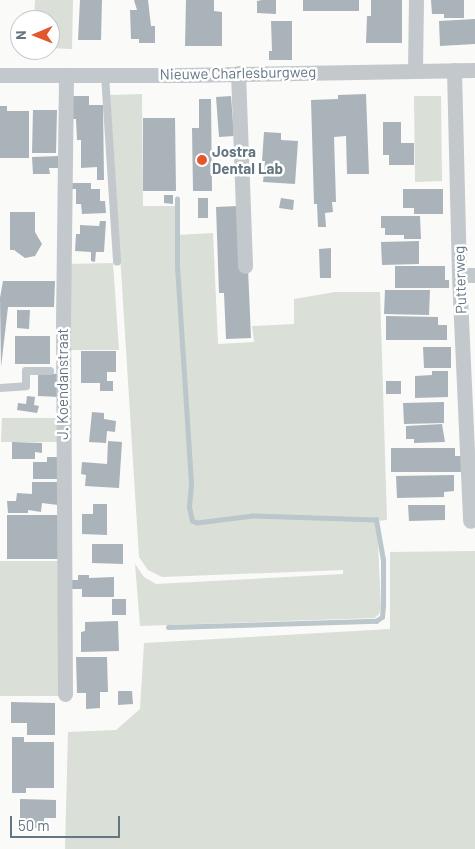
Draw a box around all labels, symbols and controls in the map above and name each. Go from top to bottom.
north arrow [10,10,60,60]
text: N [12,30,29,40]
street label: Nieuwe Charlesburgweg [160,63,316,83]
place label: Jostra Dental Lab [212,142,283,177]
marker: Jostra Dental Lab [196,154,208,166]
street label: Putterweg [450,246,470,314]
street label: J. Koendanstraat [54,328,72,440]
scale bar [12,806,122,838]
text: 50 m [18,816,50,834]

